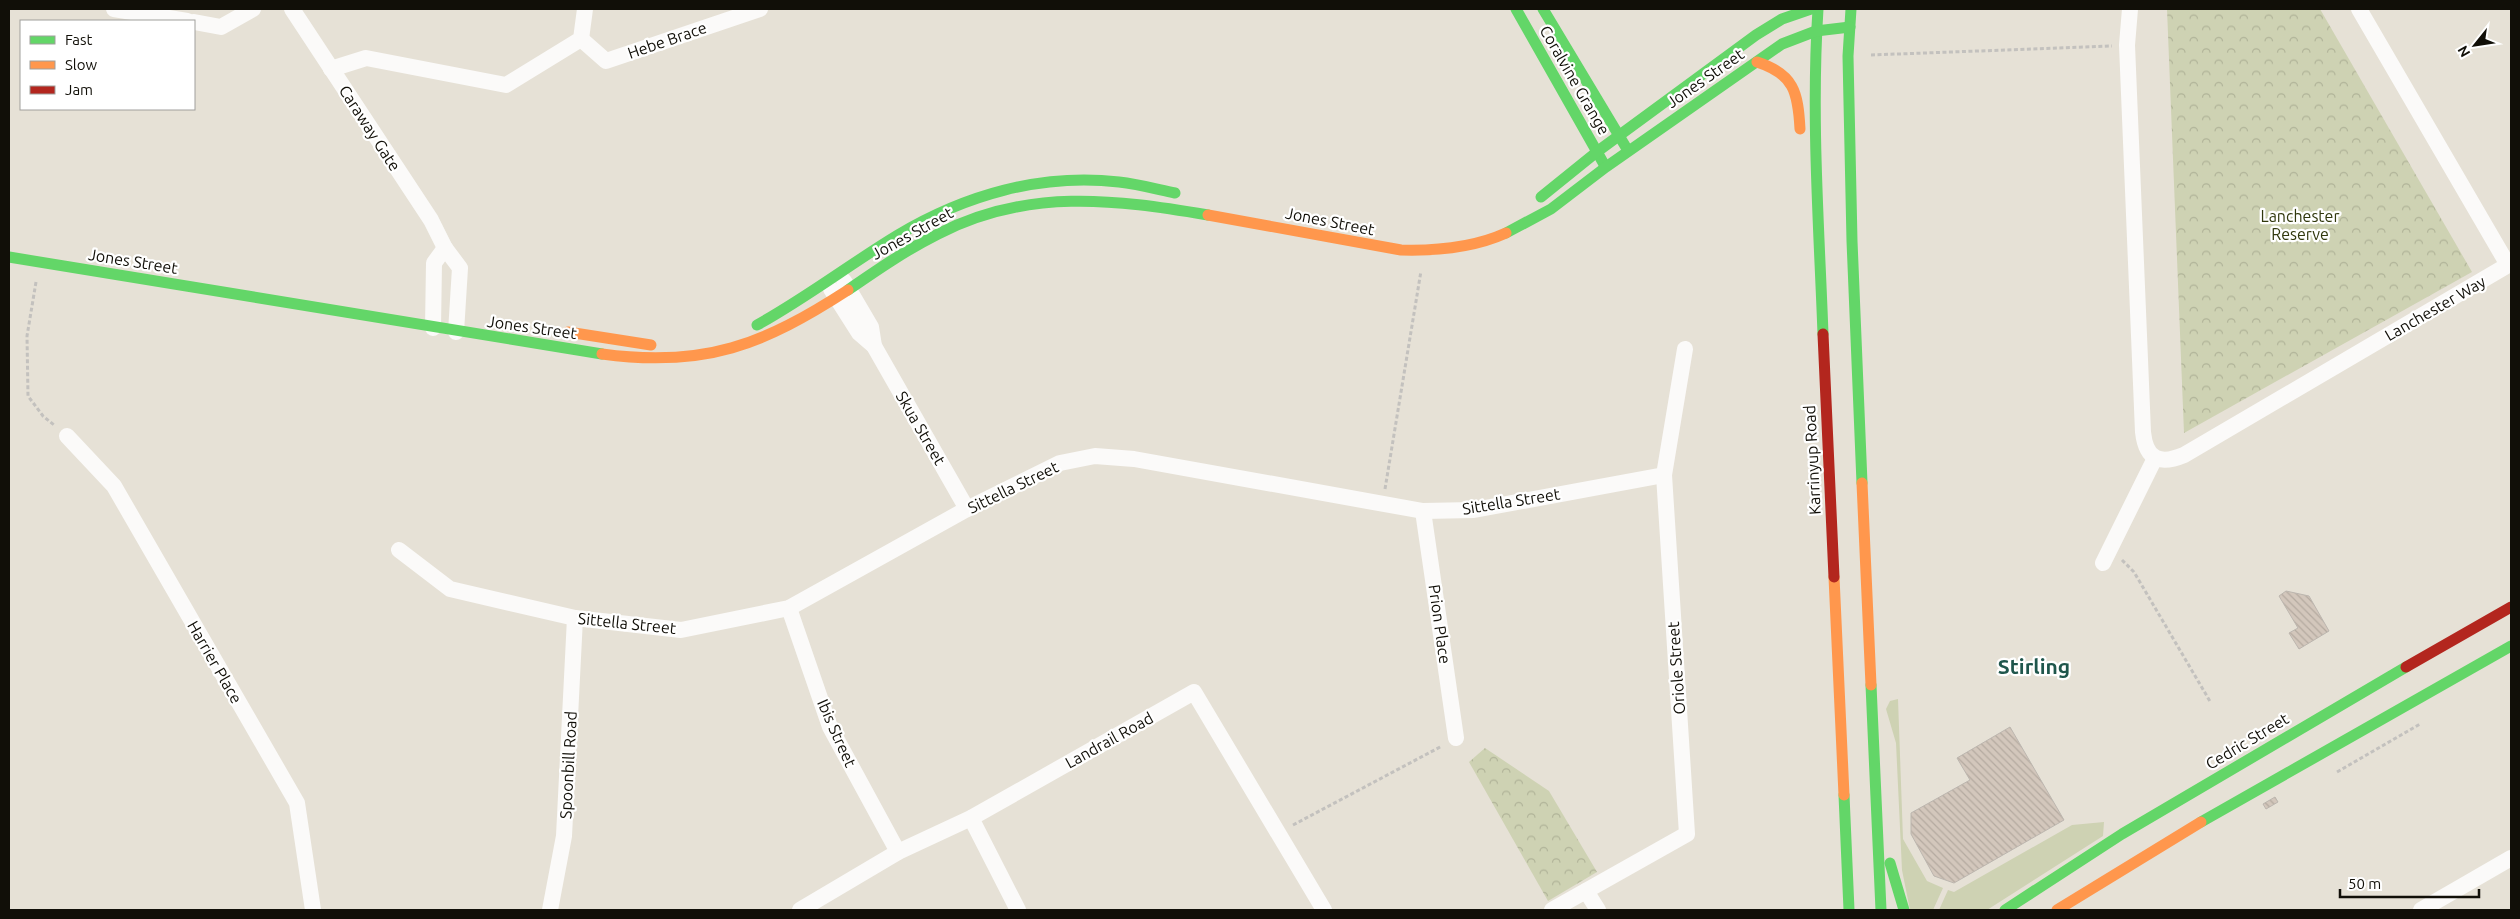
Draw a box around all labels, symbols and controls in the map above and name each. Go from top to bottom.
street label: Hebe Brace [625,18,709,62]
legend [20,20,195,110]
north arrow [2450,20,2500,70]
street label: Coralvine Grange [1536,22,1614,138]
text: Fast [65,31,93,48]
text: N [2454,43,2473,60]
street label: Jones Street [1663,44,1748,111]
text: Slow [65,56,98,73]
text: Jam [65,81,93,98]
street label: Caraway Gate [336,82,404,174]
street label: Jones Street [868,203,957,263]
street label: Jones Street [1284,204,1377,239]
park label: Lanchester Reserve [2260,207,2340,243]
street label: Jones Street [87,245,180,277]
street label: Lanchester Way [2382,272,2489,344]
street label: Jones Street [486,312,579,342]
street label: Skua Street [893,388,950,469]
street label: Karrinyup Road [1800,405,1824,515]
street label: Sittella Street [965,457,1062,517]
street label: Sittella Street [1461,484,1562,518]
street label: Prion Place [1426,583,1454,665]
street label: Sittella Street [577,609,678,637]
street label: Harrier Place [184,618,246,706]
street label: Oriole Street [1664,620,1688,715]
district label: Stirling [1998,654,2070,678]
street label: Ibis Street [814,696,860,770]
street label: Landrail Road [1062,708,1156,772]
street label: Cedric Street [2202,709,2292,773]
street label: Spoonbill Road [556,711,580,819]
scale bar [2340,866,2479,898]
text: 50 m [2348,875,2381,892]

